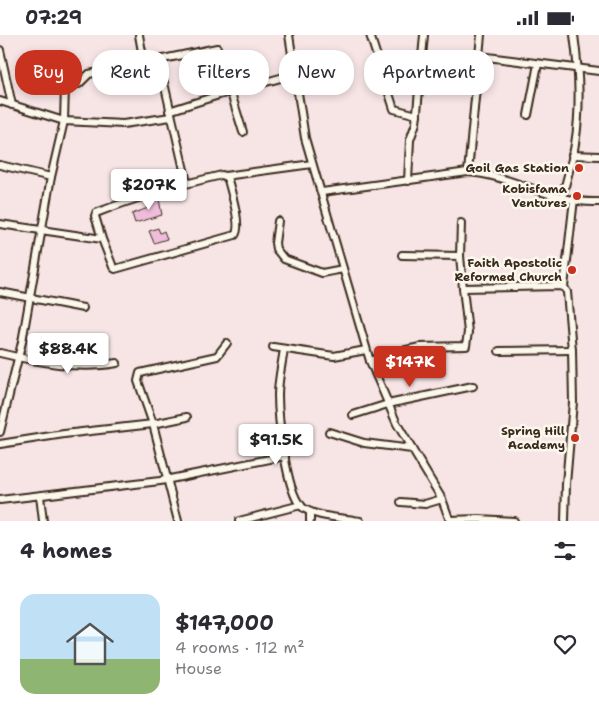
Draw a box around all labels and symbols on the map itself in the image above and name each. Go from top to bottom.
place label: Goil Gas Station [465,160,569,176]
marker: Goil Gas Station [573,162,585,174]
pin: $207K [114,169,184,211]
place label: Kobisfama Ventures [502,181,568,211]
marker: Kobisfama Ventures [571,190,583,202]
place label: Faith Apostolic Reformed Church [454,255,562,285]
marker: Faith Apostolic Reformed Church [566,264,578,276]
pin: $88.4K [27,333,109,375]
pin: $147K [375,345,445,388]
pin: $91.5K [235,423,317,466]
place label: Spring Hill Academy [501,423,565,453]
marker: Spring Hill Academy [569,432,581,444]

